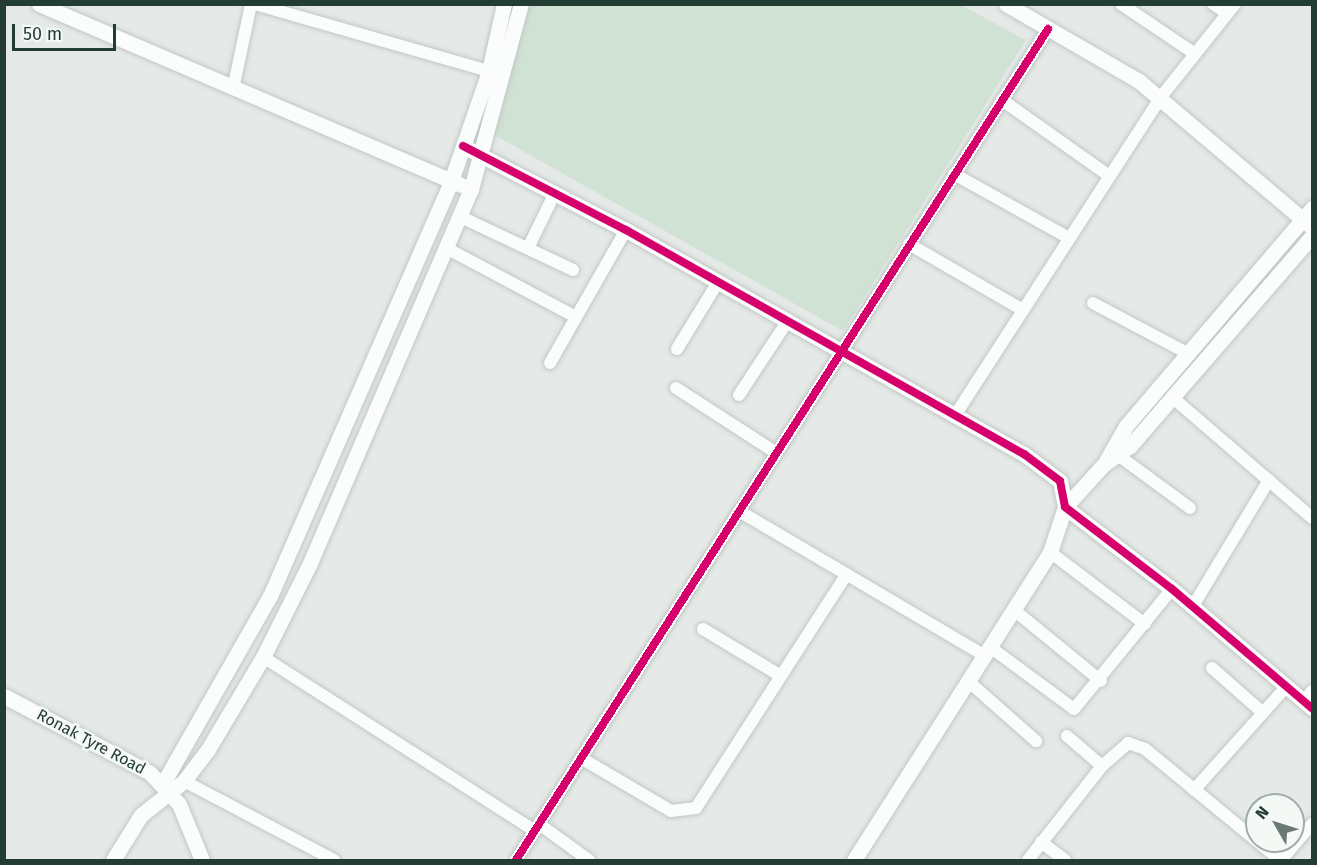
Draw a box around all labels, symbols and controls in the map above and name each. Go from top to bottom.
scale bar [15,12,118,50]
text: 50 m [23,23,62,45]
street label: Ronak Tyre Road [33,705,149,779]
north arrow [1245,793,1305,853]
text: N [1251,803,1273,823]

